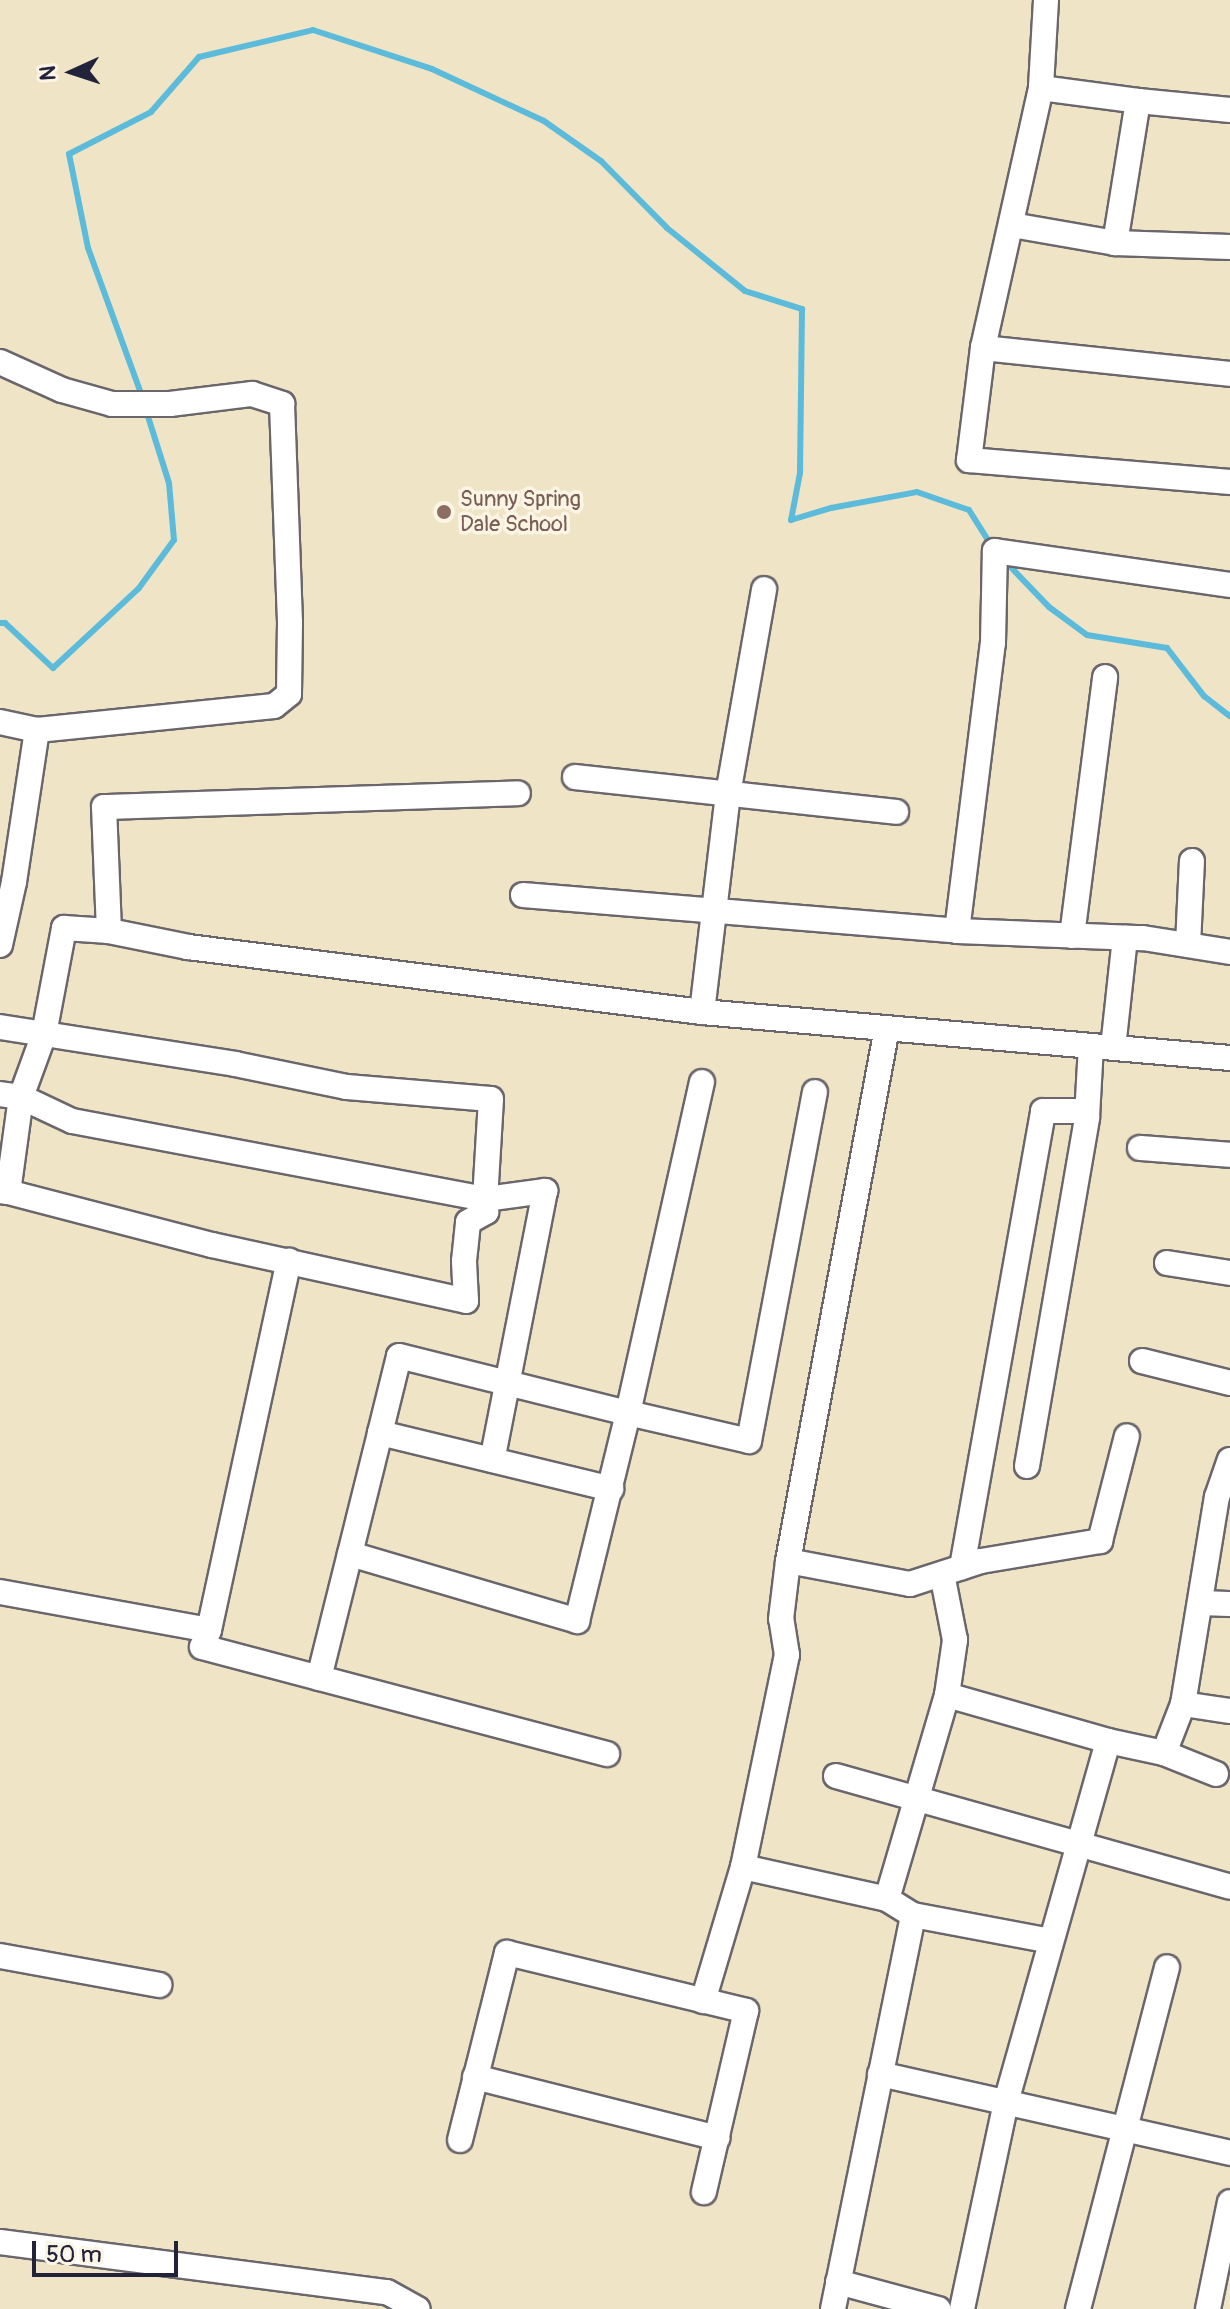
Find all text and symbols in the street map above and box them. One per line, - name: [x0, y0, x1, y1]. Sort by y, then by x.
- north arrow: [32, 32, 112, 112]
- text: N: [34, 65, 62, 81]
- place label: Sunny Spring Dale School: [460, 486, 581, 538]
- marker: Sunny Spring Dale School: [435, 503, 453, 521]
- scale bar: [36, 2225, 182, 2275]
- text: 50 m: [46, 2240, 102, 2269]

